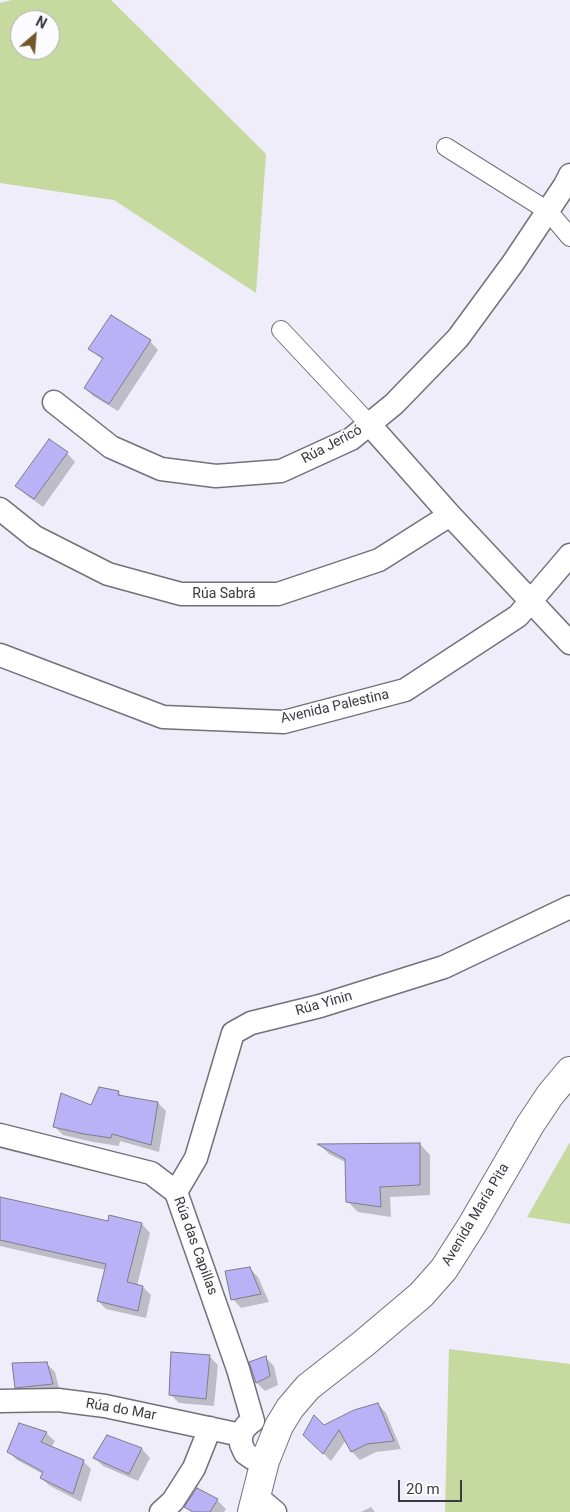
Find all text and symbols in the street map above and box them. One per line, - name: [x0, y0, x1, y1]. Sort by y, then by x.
- north arrow: [10, 10, 60, 60]
- text: N: [33, 13, 49, 32]
- street label: Rúa Jericó: [299, 422, 365, 468]
- street label: Rúa Sabrá: [192, 586, 256, 602]
- street label: Avenida Palestina: [279, 686, 391, 728]
- street label: Rúa Yinin: [294, 988, 354, 1020]
- street label: Avenida María Pita: [439, 1161, 513, 1269]
- street label: Rúa das Capillas: [169, 1195, 221, 1297]
- street label: Rúa do Mar: [84, 1396, 158, 1424]
- scale bar: [400, 1470, 464, 1502]
- text: 20 m: [406, 1480, 440, 1498]

